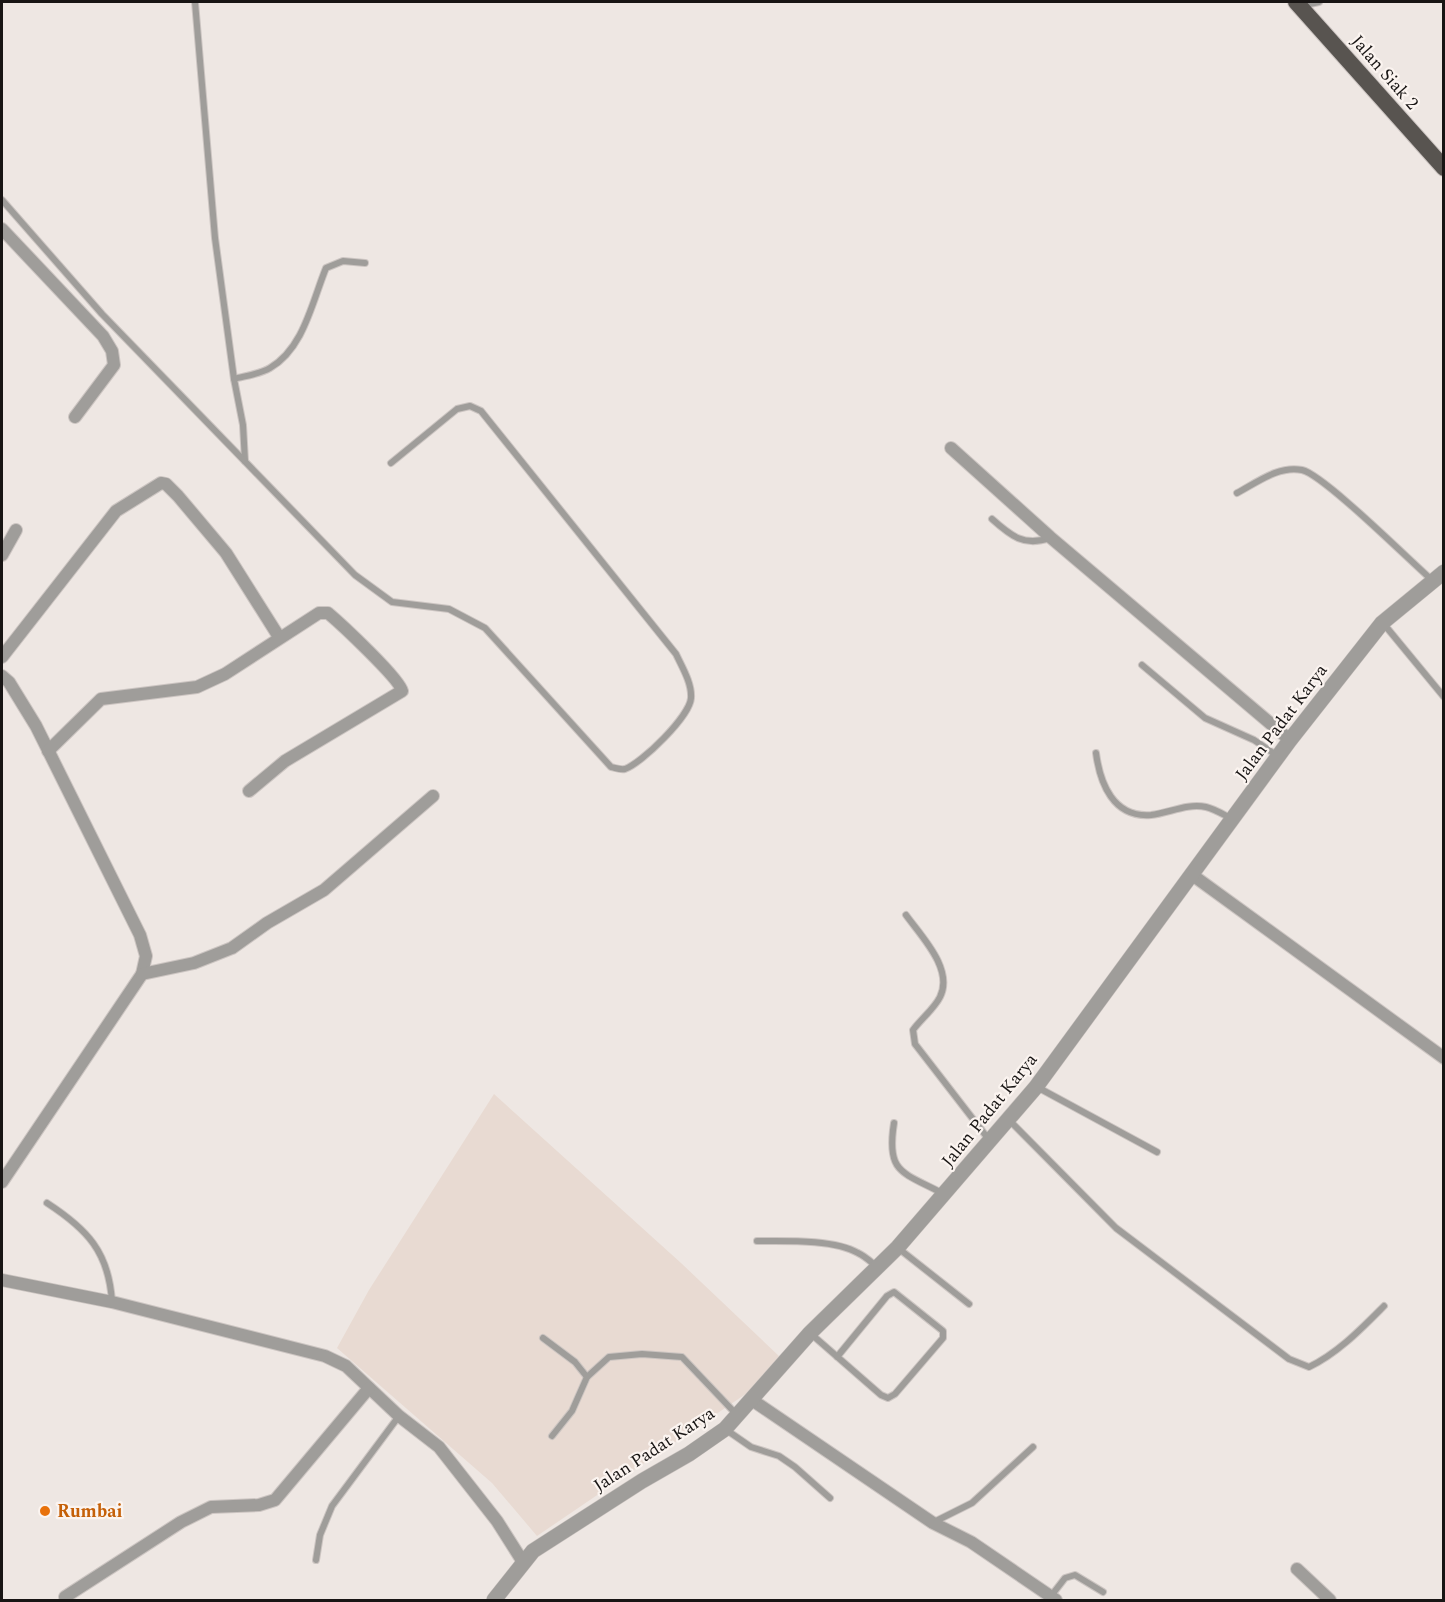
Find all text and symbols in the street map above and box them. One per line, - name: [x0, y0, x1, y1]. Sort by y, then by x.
- street label: Jalan Siak 2: [1344, 29, 1425, 116]
- street label: Jalan Padat Karya: [1229, 658, 1334, 786]
- street label: Jalan Padat Karya: [935, 1047, 1044, 1173]
- street label: Jalan Padat Karya: [588, 1400, 720, 1499]
- place label: Rumbai: [57, 1498, 122, 1525]
- marker: Rumbai: [38, 1504, 52, 1518]

